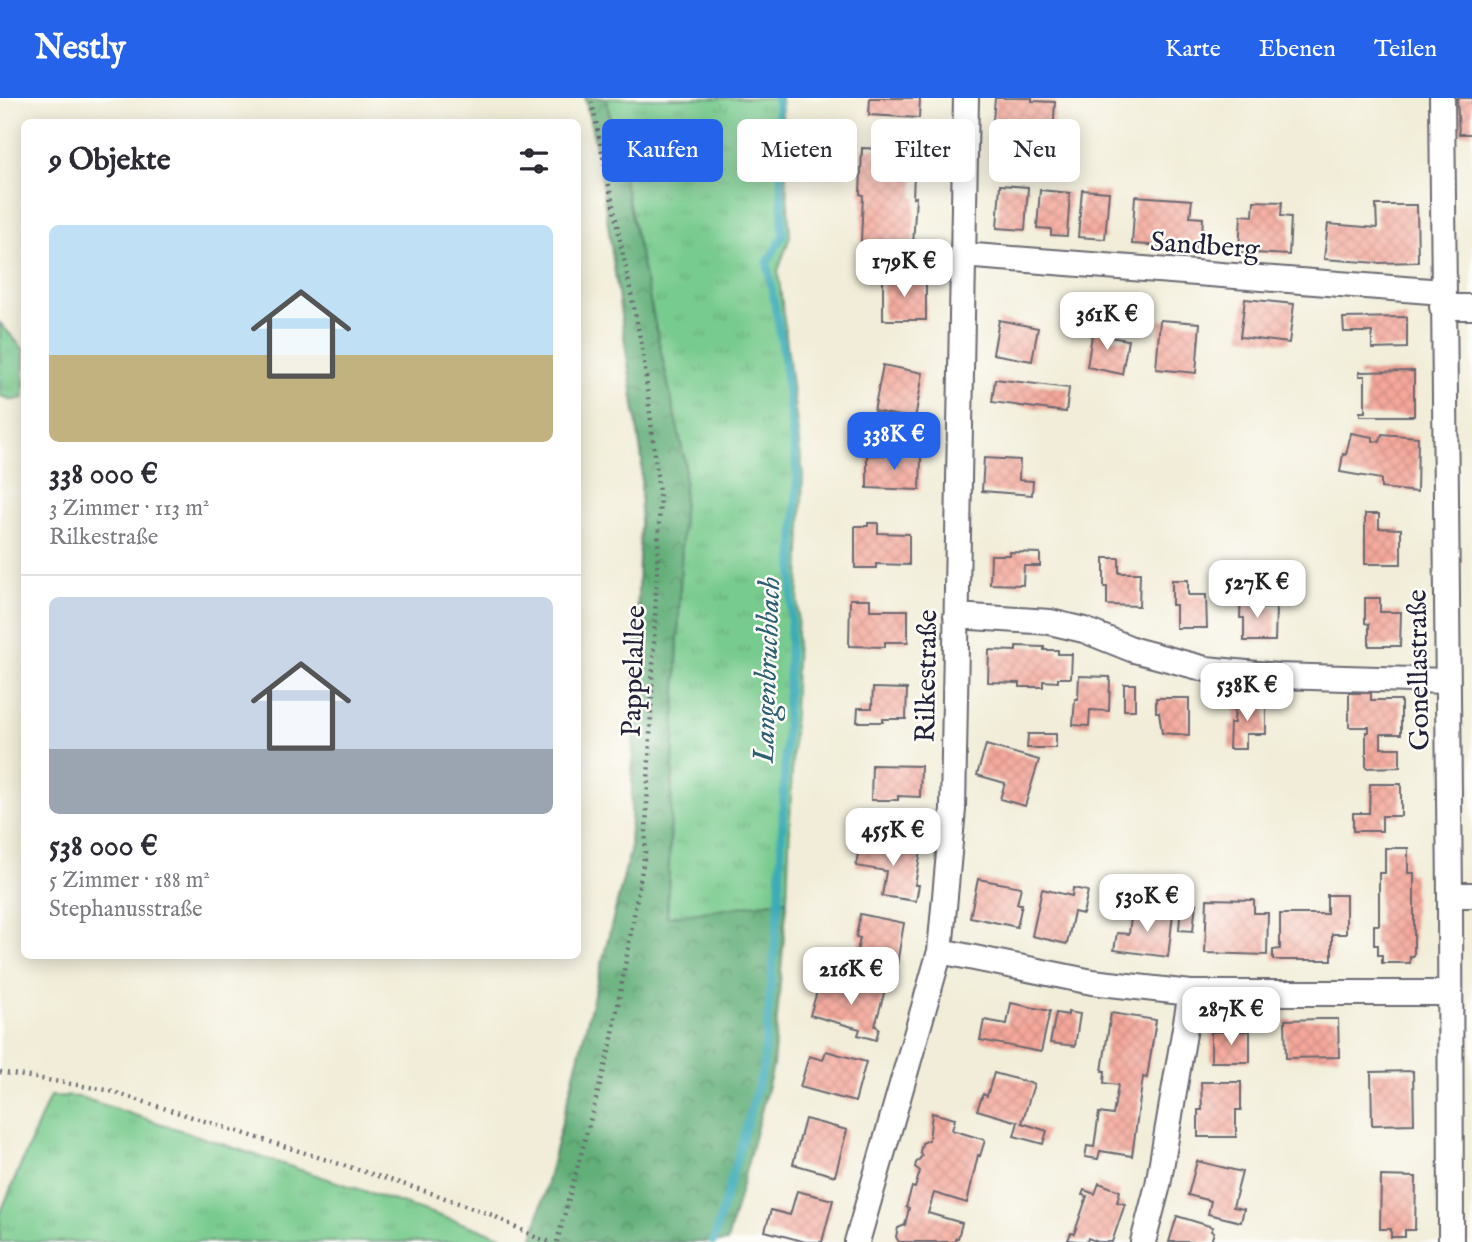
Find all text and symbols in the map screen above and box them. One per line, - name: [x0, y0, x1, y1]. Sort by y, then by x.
- text: Nestly: [35, 28, 126, 70]
- text: Karte: [1165, 34, 1221, 65]
- text: Ebenen: [1259, 34, 1336, 65]
- text: Teilen: [1374, 34, 1437, 65]
- chip: Kaufen: [602, 119, 723, 182]
- chip: Mieten: [737, 119, 857, 182]
- chip: Filter: [871, 119, 975, 182]
- chip: Neu: [989, 119, 1080, 182]
- text: 9 Objekte: [49, 142, 170, 180]
- icon: filters: [515, 142, 553, 180]
- street label: Sandberg: [1149, 225, 1262, 268]
- pin: 179K €: [847, 240, 961, 299]
- text: 179K €: [872, 247, 936, 276]
- icon: home: [238, 271, 364, 397]
- pin: 361K €: [1050, 292, 1164, 352]
- text: 361K €: [1076, 300, 1138, 329]
- pin: 338K €: [837, 412, 951, 472]
- text: 338K €: [863, 420, 925, 449]
- text: 338 000 €: [49, 456, 158, 494]
- text: 3 Zimmer · 113 m²: [49, 494, 209, 523]
- text: Rilkestraße: [49, 523, 158, 552]
- pin: 527K €: [1200, 560, 1314, 620]
- text: 527K €: [1225, 568, 1289, 597]
- water label: Langenbruchbach: [746, 576, 790, 765]
- street label: Gonellastraße: [1401, 589, 1438, 751]
- street label: Pappelallee: [615, 604, 654, 738]
- street label: Rilkestraße: [909, 609, 946, 743]
- icon: home: [238, 643, 364, 769]
- pin: 538K €: [1190, 664, 1304, 723]
- text: 538K €: [1216, 671, 1278, 700]
- pin: 455K €: [836, 808, 950, 868]
- text: 455K €: [862, 816, 924, 845]
- text: 538 000 €: [49, 828, 158, 866]
- text: 5 Zimmer · 188 m²: [49, 866, 210, 895]
- pin: 530K €: [1090, 874, 1204, 934]
- text: 530K €: [1115, 882, 1179, 911]
- text: Stephanusstraße: [49, 895, 203, 924]
- pin: 216K €: [794, 948, 908, 1007]
- text: 216K €: [819, 955, 883, 984]
- pin: 287K €: [1174, 988, 1288, 1047]
- text: 287K €: [1198, 995, 1264, 1024]

